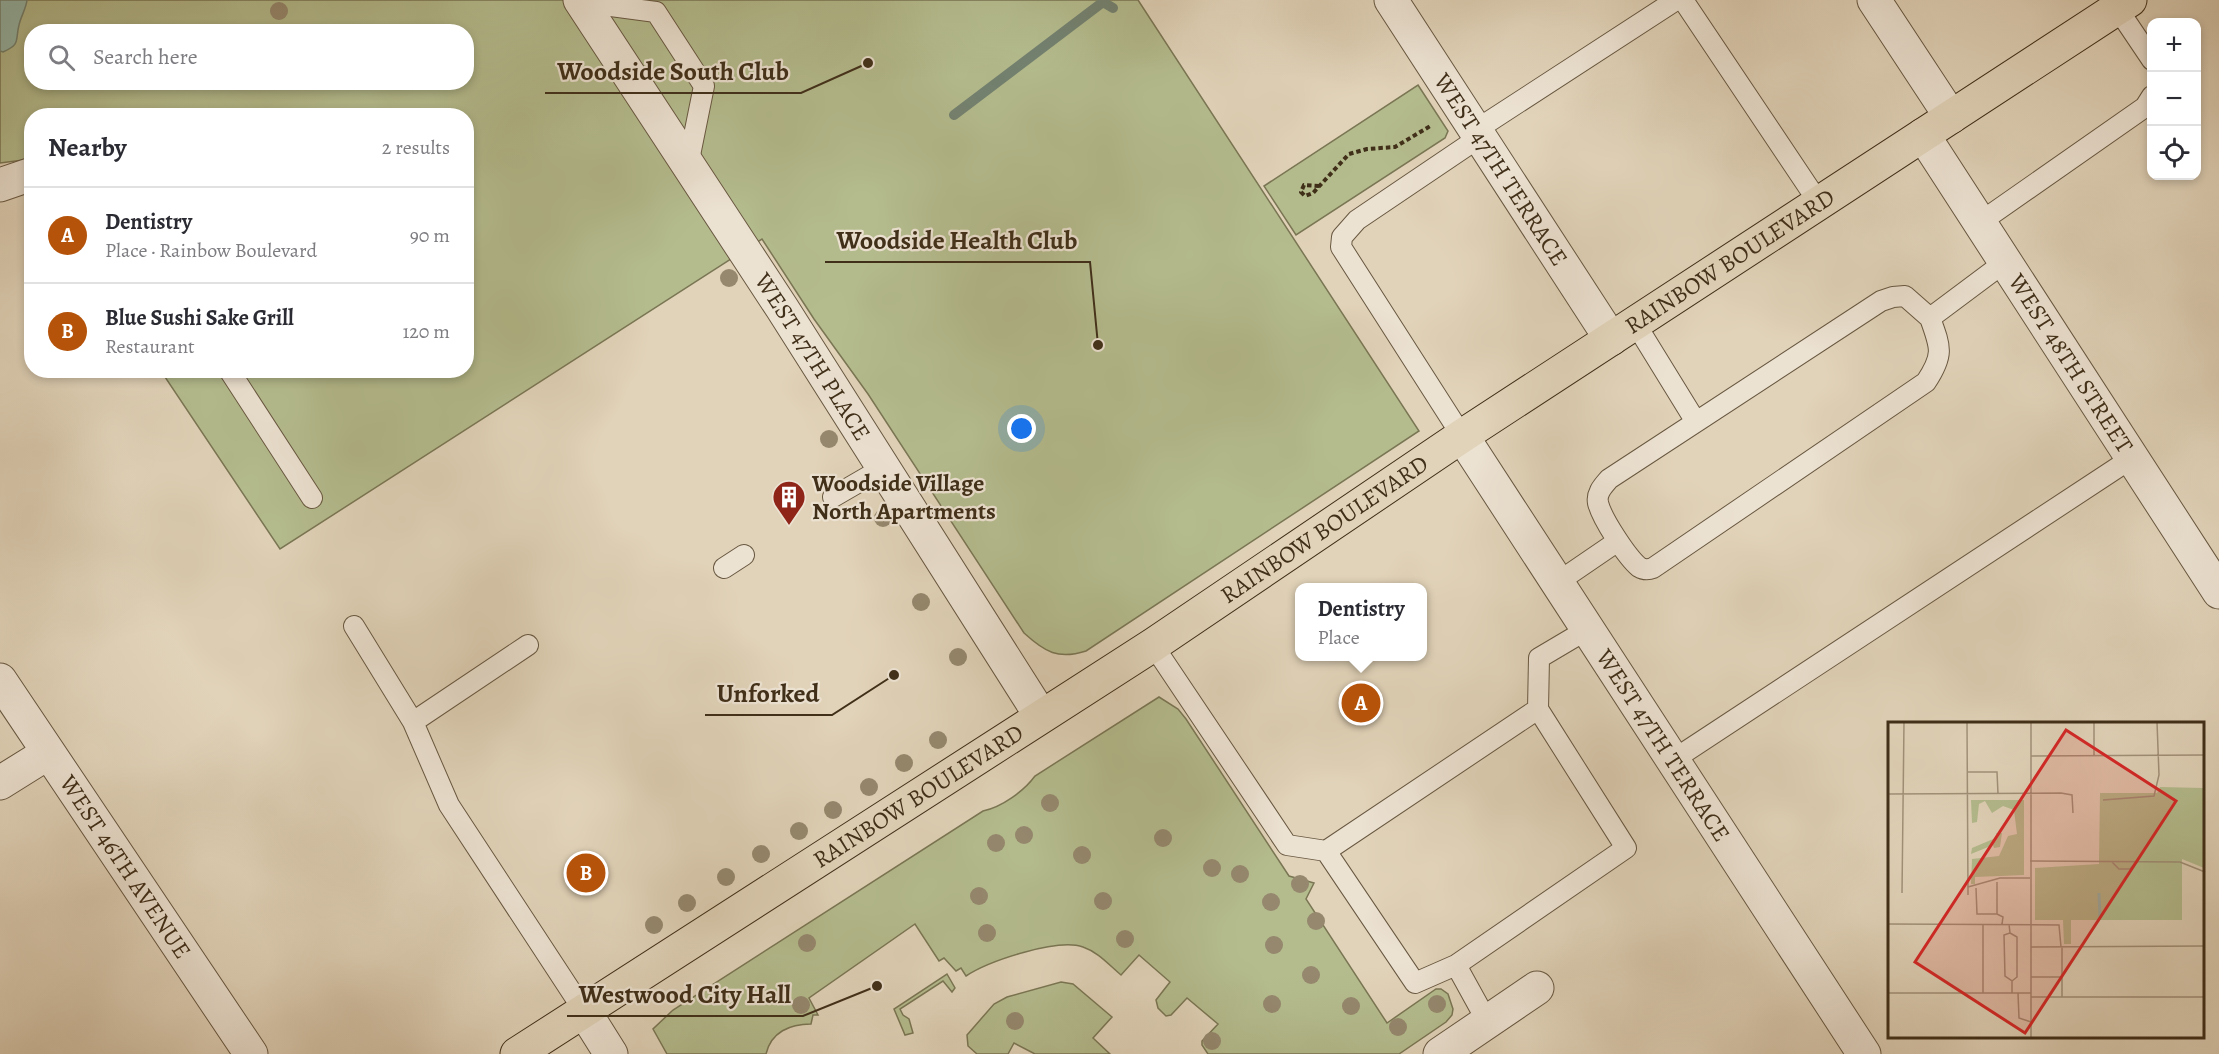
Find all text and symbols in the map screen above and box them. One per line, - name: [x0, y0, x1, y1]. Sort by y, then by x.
- map controls: [2147, 18, 2201, 180]
- button: +: [2147, 18, 2201, 72]
- search box: [24, 24, 474, 90]
- icon: search: [45, 41, 78, 74]
- text: Search here: [93, 42, 198, 72]
- callout: Woodside South Club: [545, 49, 801, 93]
- text: Woodside South Club: [556, 54, 789, 89]
- street label: WEST 47TH TERRACE: [1426, 66, 1575, 272]
- button: −: [2147, 72, 2201, 126]
- button: locate: [2147, 126, 2201, 180]
- text: Nearby: [48, 130, 127, 165]
- text: 2 results: [382, 134, 450, 161]
- street label: RAINBOW BOULEVARD: [1619, 181, 1841, 341]
- text: Dentistry: [105, 207, 192, 237]
- callout: Woodside Health Club: [825, 218, 1090, 262]
- text: A: [61, 222, 74, 249]
- text: 90 m: [410, 222, 450, 249]
- text: Woodside Health Club: [836, 223, 1077, 258]
- text: Place · Rainbow Boulevard: [105, 237, 317, 264]
- street label: WEST 47TH PLACE: [747, 266, 878, 447]
- street label: WEST 48TH STREET: [2000, 267, 2141, 459]
- text: Blue Sushi Sake Grill: [105, 303, 294, 333]
- text: B: [61, 318, 74, 345]
- text: 120 m: [402, 318, 450, 345]
- text: Restaurant: [105, 333, 195, 360]
- your location: [1007, 414, 1036, 443]
- street label: RAINBOW BOULEVARD: [1214, 447, 1435, 611]
- place label: Woodside Village North Apartments: [811, 467, 996, 527]
- building icon: Woodside Village North Apartments: [771, 479, 807, 526]
- popup: [1295, 583, 1427, 661]
- text: Dentistry: [1317, 594, 1405, 624]
- text: Place: [1317, 624, 1360, 651]
- street label: WEST 47TH TERRACE: [1588, 642, 1738, 848]
- callout: Unforked: [705, 671, 832, 715]
- text: Unforked: [717, 676, 820, 711]
- pin: A: [1342, 680, 1380, 726]
- street label: RAINBOW BOULEVARD: [807, 716, 1030, 876]
- inset map: [1888, 722, 2204, 1039]
- street label: WEST 46TH AVENUE: [52, 768, 199, 965]
- pin: B: [566, 850, 606, 896]
- callout: Westwood City Hall: [567, 972, 803, 1016]
- text: Westwood City Hall: [578, 977, 791, 1012]

